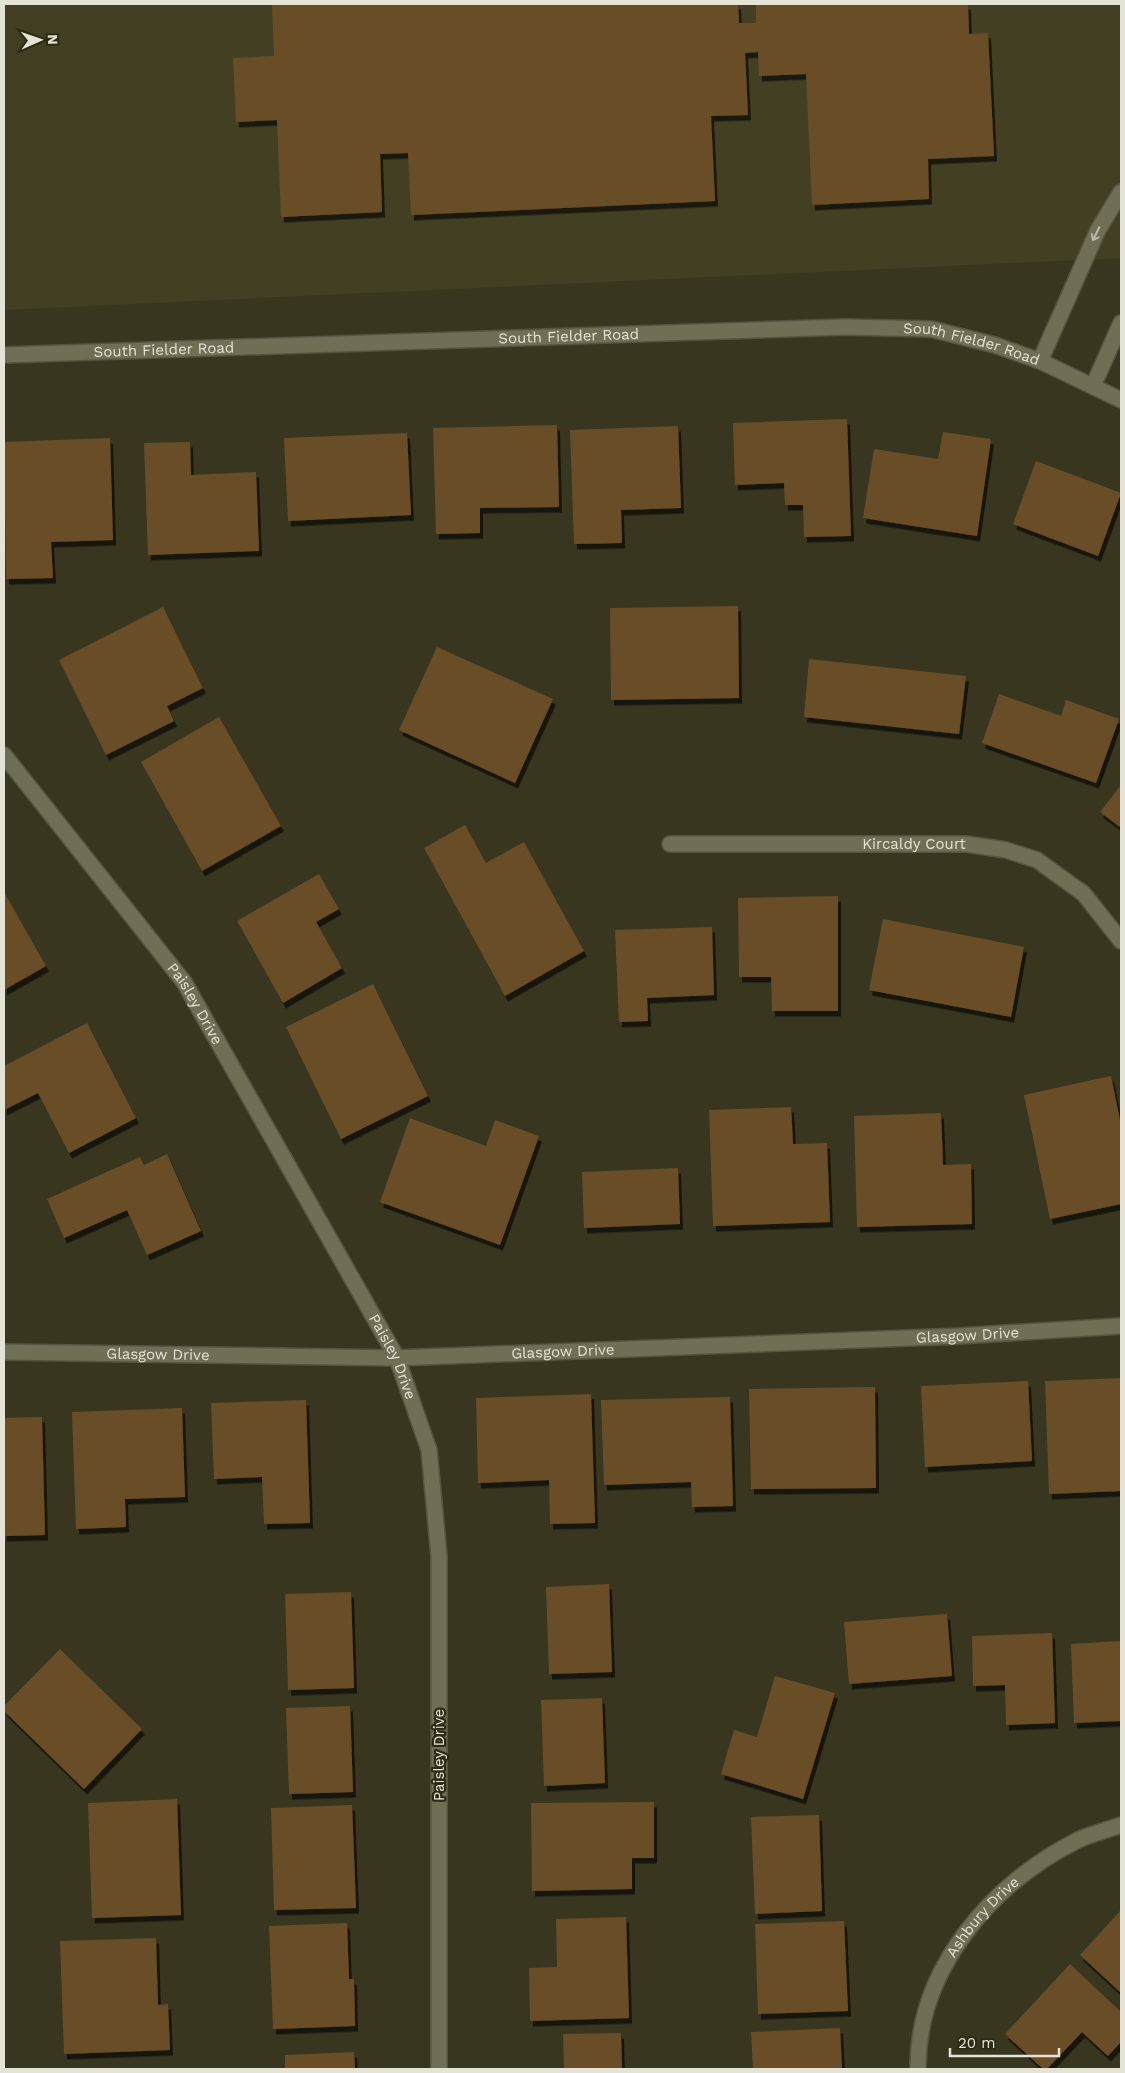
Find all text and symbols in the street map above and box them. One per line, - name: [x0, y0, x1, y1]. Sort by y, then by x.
- north arrow: [15, 15, 65, 65]
- text: N: [45, 34, 61, 45]
- one-way arrow: [1091, 226, 1100, 241]
- street label: South Fielder Road: [903, 319, 1042, 369]
- street label: South Fielder Road: [498, 325, 639, 348]
- street label: South Fielder Road: [93, 338, 235, 361]
- street label: Kircaldy Court: [862, 835, 967, 853]
- street label: Paisley Drive: [163, 959, 227, 1048]
- street label: Paisley Drive: [365, 1311, 420, 1402]
- street label: Glasgow Drive: [916, 1323, 1020, 1347]
- street label: Glasgow Drive: [511, 1340, 615, 1363]
- street label: Glasgow Drive: [106, 1345, 210, 1364]
- street label: Paisley Drive: [430, 1709, 448, 1801]
- street label: Ashbury Drive: [942, 1873, 1023, 1961]
- scale bar: [950, 2026, 1059, 2058]
- text: 20 m: [958, 2034, 996, 2052]

